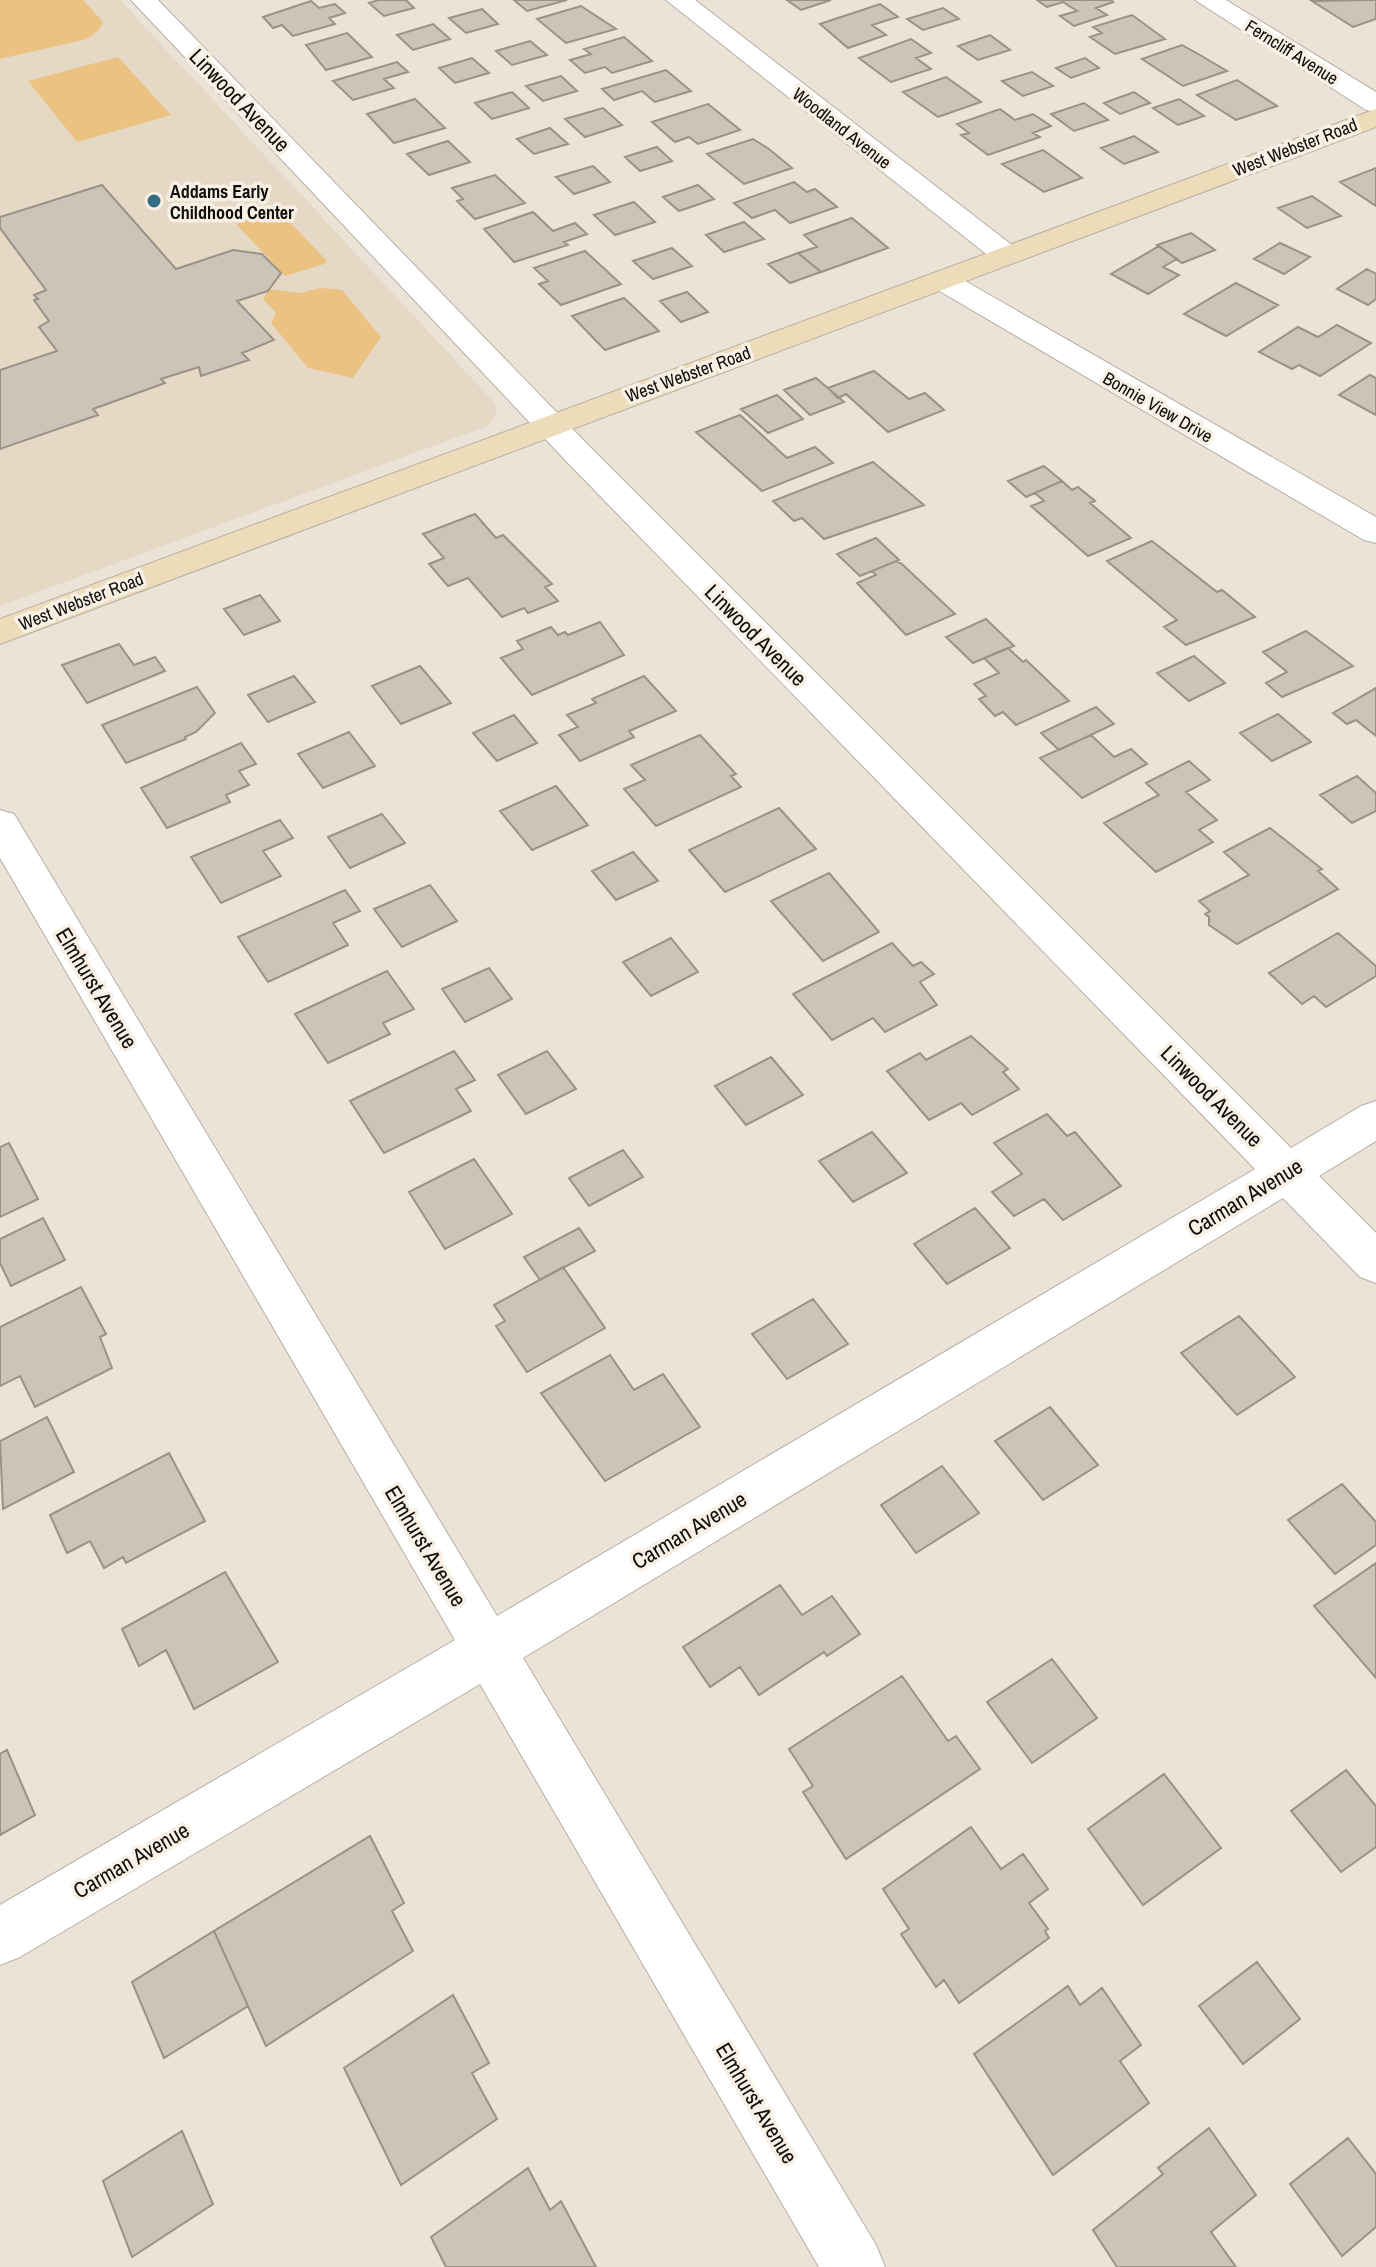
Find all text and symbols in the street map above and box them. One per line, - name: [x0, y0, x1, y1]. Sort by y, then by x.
- street label: Ferncliff Avenue: [1241, 13, 1343, 91]
- street label: Linwood Avenue: [183, 42, 297, 158]
- street label: Woodland Avenue: [787, 81, 897, 175]
- street label: West Webster Road: [1229, 112, 1361, 182]
- place label: Addams Early Childhood Center: [170, 179, 294, 225]
- marker: Addams Early Childhood Center: [145, 192, 163, 210]
- street label: West Webster Road: [622, 340, 754, 408]
- street label: Bonnie View Drive: [1099, 365, 1217, 449]
- street label: West Webster Road: [15, 566, 147, 636]
- street label: Linwood Avenue: [698, 577, 814, 693]
- street label: Elmhurst Avenue: [49, 922, 145, 1054]
- street label: Linwood Avenue: [1154, 1038, 1270, 1154]
- street label: Carman Avenue: [1182, 1151, 1308, 1243]
- street label: Elmhurst Avenue: [378, 1480, 474, 1612]
- street label: Carman Avenue: [626, 1484, 752, 1576]
- street label: Carman Avenue: [68, 1815, 194, 1905]
- street label: Elmhurst Avenue: [709, 2037, 805, 2169]

